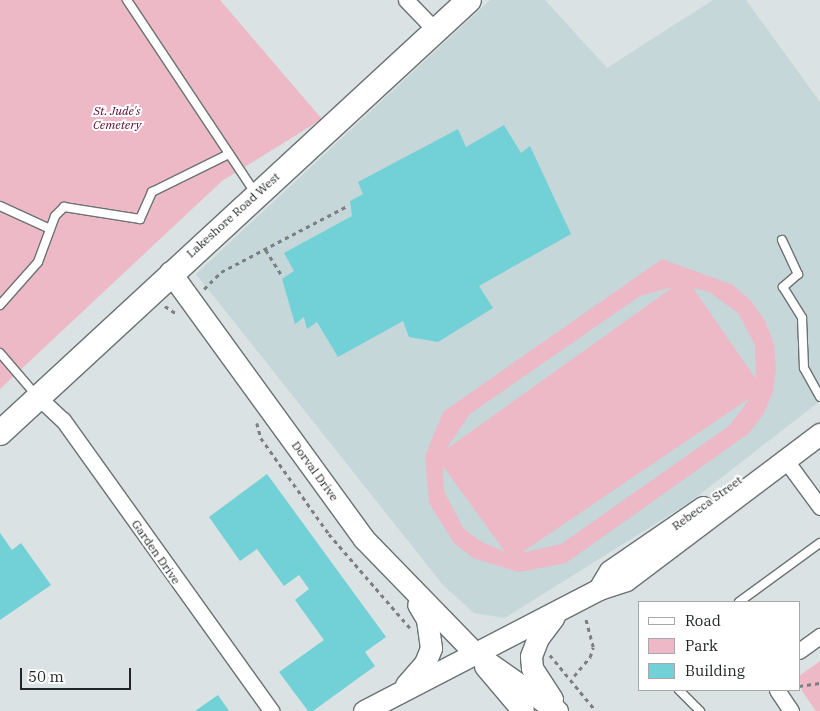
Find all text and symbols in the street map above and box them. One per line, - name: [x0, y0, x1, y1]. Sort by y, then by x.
- park label: St. Jude's Cemetery: [93, 104, 141, 132]
- street label: Lakeshore Road West: [183, 169, 283, 261]
- street label: Dorval Drive: [288, 438, 342, 504]
- street label: Rebecca Street: [669, 473, 745, 533]
- street label: Garden Drive: [129, 517, 183, 587]
- legend: [638, 601, 800, 691]
- text: Road: [685, 611, 721, 630]
- text: Park: [685, 636, 718, 655]
- scale bar: [22, 658, 134, 690]
- text: Building: [685, 661, 745, 680]
- text: 50 m: [28, 667, 64, 686]

